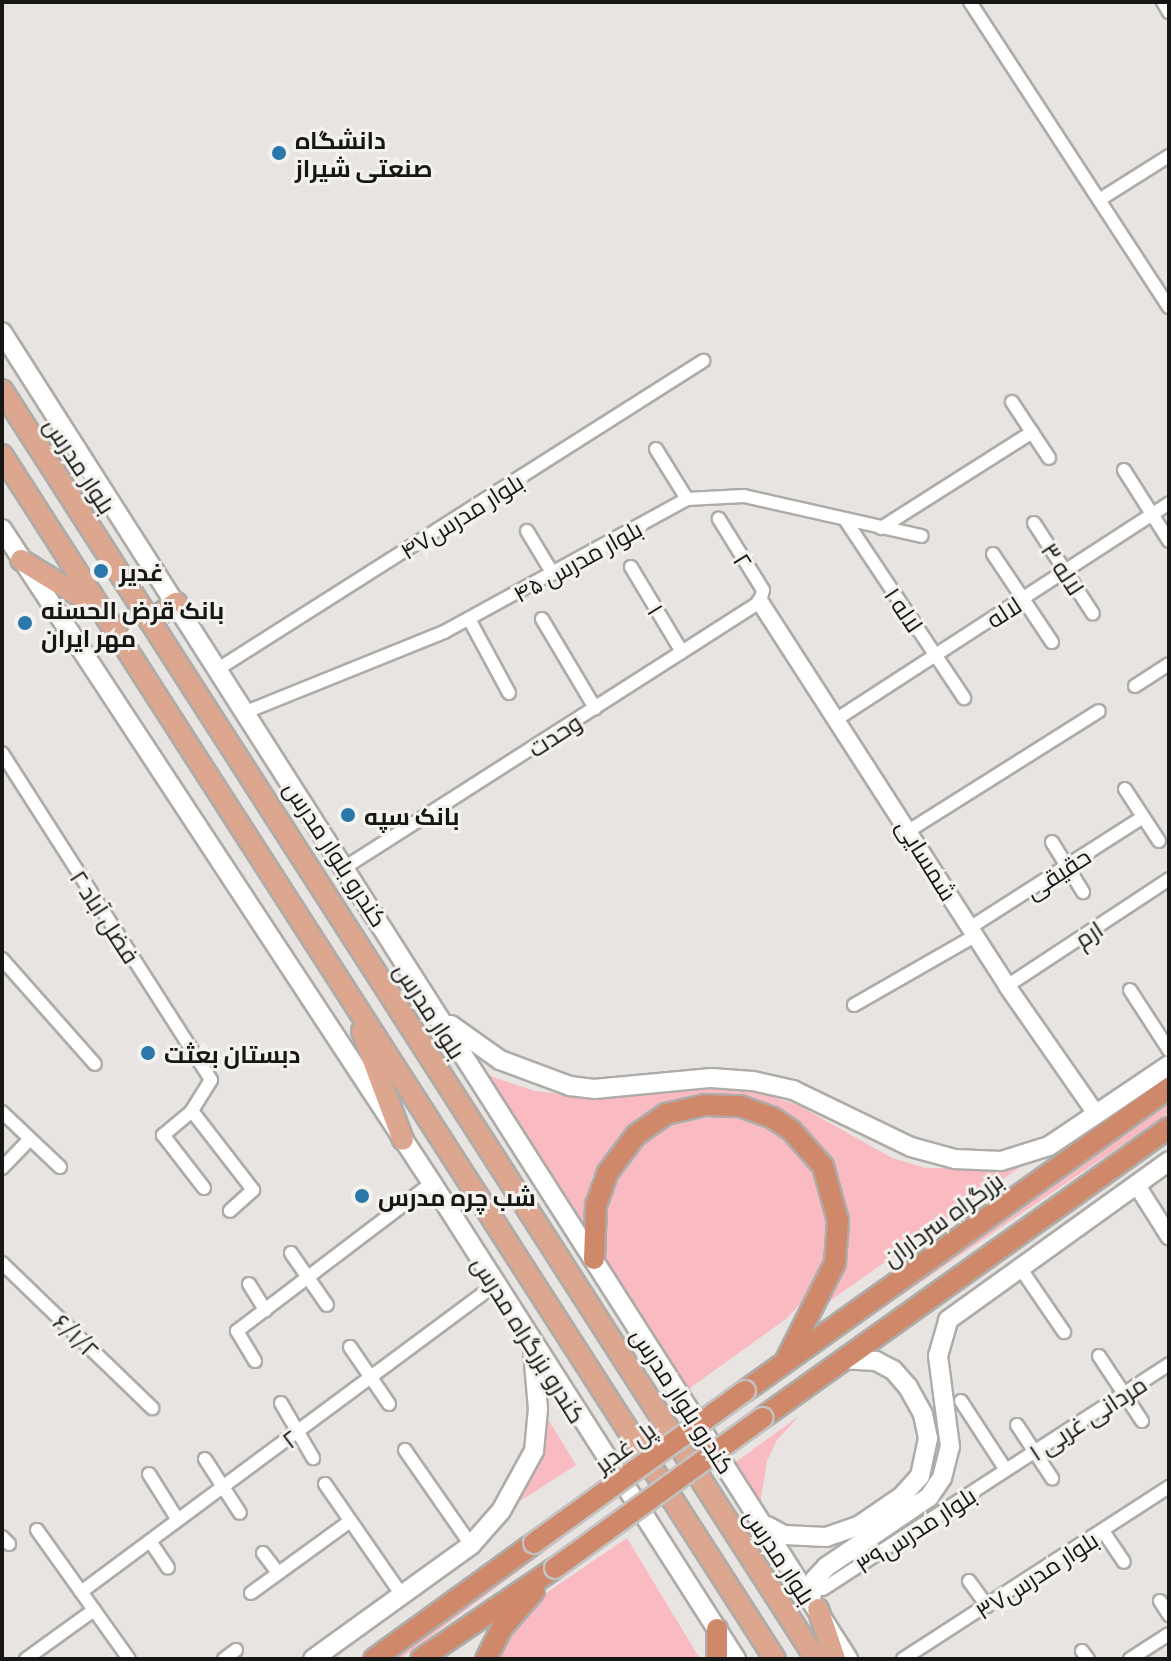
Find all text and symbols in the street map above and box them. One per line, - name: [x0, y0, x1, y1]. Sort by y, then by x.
- place label: دانشگاه صنعتی شیراز: [295, 125, 433, 181]
- marker: دانشگاه صنعتی شیراز: [270, 144, 288, 162]
- street label: بلوار مدرس: [39, 412, 123, 518]
- street label: بلوار مدرس۴۷: [394, 466, 528, 564]
- street label: ۴۵ بلوار مدرس: [508, 513, 646, 607]
- street label: لاله ۳: [1036, 536, 1092, 600]
- street label: ۲: [728, 547, 760, 573]
- place label: غدیر: [119, 557, 164, 585]
- marker: غدیر: [90, 560, 112, 582]
- street label: لاله ۱: [880, 581, 930, 637]
- street label: لاله: [980, 589, 1026, 633]
- place label: بانک قرض الحسنه مهر ایران: [41, 595, 224, 651]
- street label: ۱: [643, 598, 671, 620]
- marker: بانک قرض الحسنه مهر ایران: [16, 614, 34, 632]
- street label: وحدت: [522, 706, 586, 762]
- street label: کندرو بلوار مدرس: [279, 775, 395, 931]
- place label: بانک سپه: [364, 801, 459, 829]
- marker: بانک سپه: [339, 806, 357, 824]
- street label: شمسایی: [892, 813, 964, 905]
- street label: حقیقی: [1019, 840, 1095, 904]
- street label: فضل آباد ۲: [65, 864, 147, 968]
- street label: ارم: [1069, 913, 1107, 953]
- street label: بلوار مدرس: [389, 957, 473, 1063]
- place label: دبستان بعثت: [164, 1039, 300, 1067]
- marker: دبستان بعثت: [139, 1044, 157, 1062]
- street label: بزرگراه سرداران: [876, 1165, 1008, 1271]
- place label: شب چره مدرس: [378, 1182, 536, 1210]
- marker: شب چره مدرس: [353, 1187, 371, 1205]
- street label: کندرو بزرگراه مدرس: [467, 1250, 593, 1428]
- street label: ۶/۱/۲: [48, 1307, 106, 1363]
- street label: کندرو بلوار مدرس: [626, 1322, 742, 1478]
- street label: مردانی غربی ۱: [1023, 1368, 1151, 1466]
- street label: پل غدیر: [588, 1414, 660, 1478]
- street label: ۲: [275, 1423, 303, 1453]
- street label: بلوار مدرس۳۹: [849, 1479, 981, 1579]
- street label: بلوار مدرس: [739, 1503, 823, 1609]
- street label: بلوار مدرس۳۷: [969, 1524, 1103, 1624]

